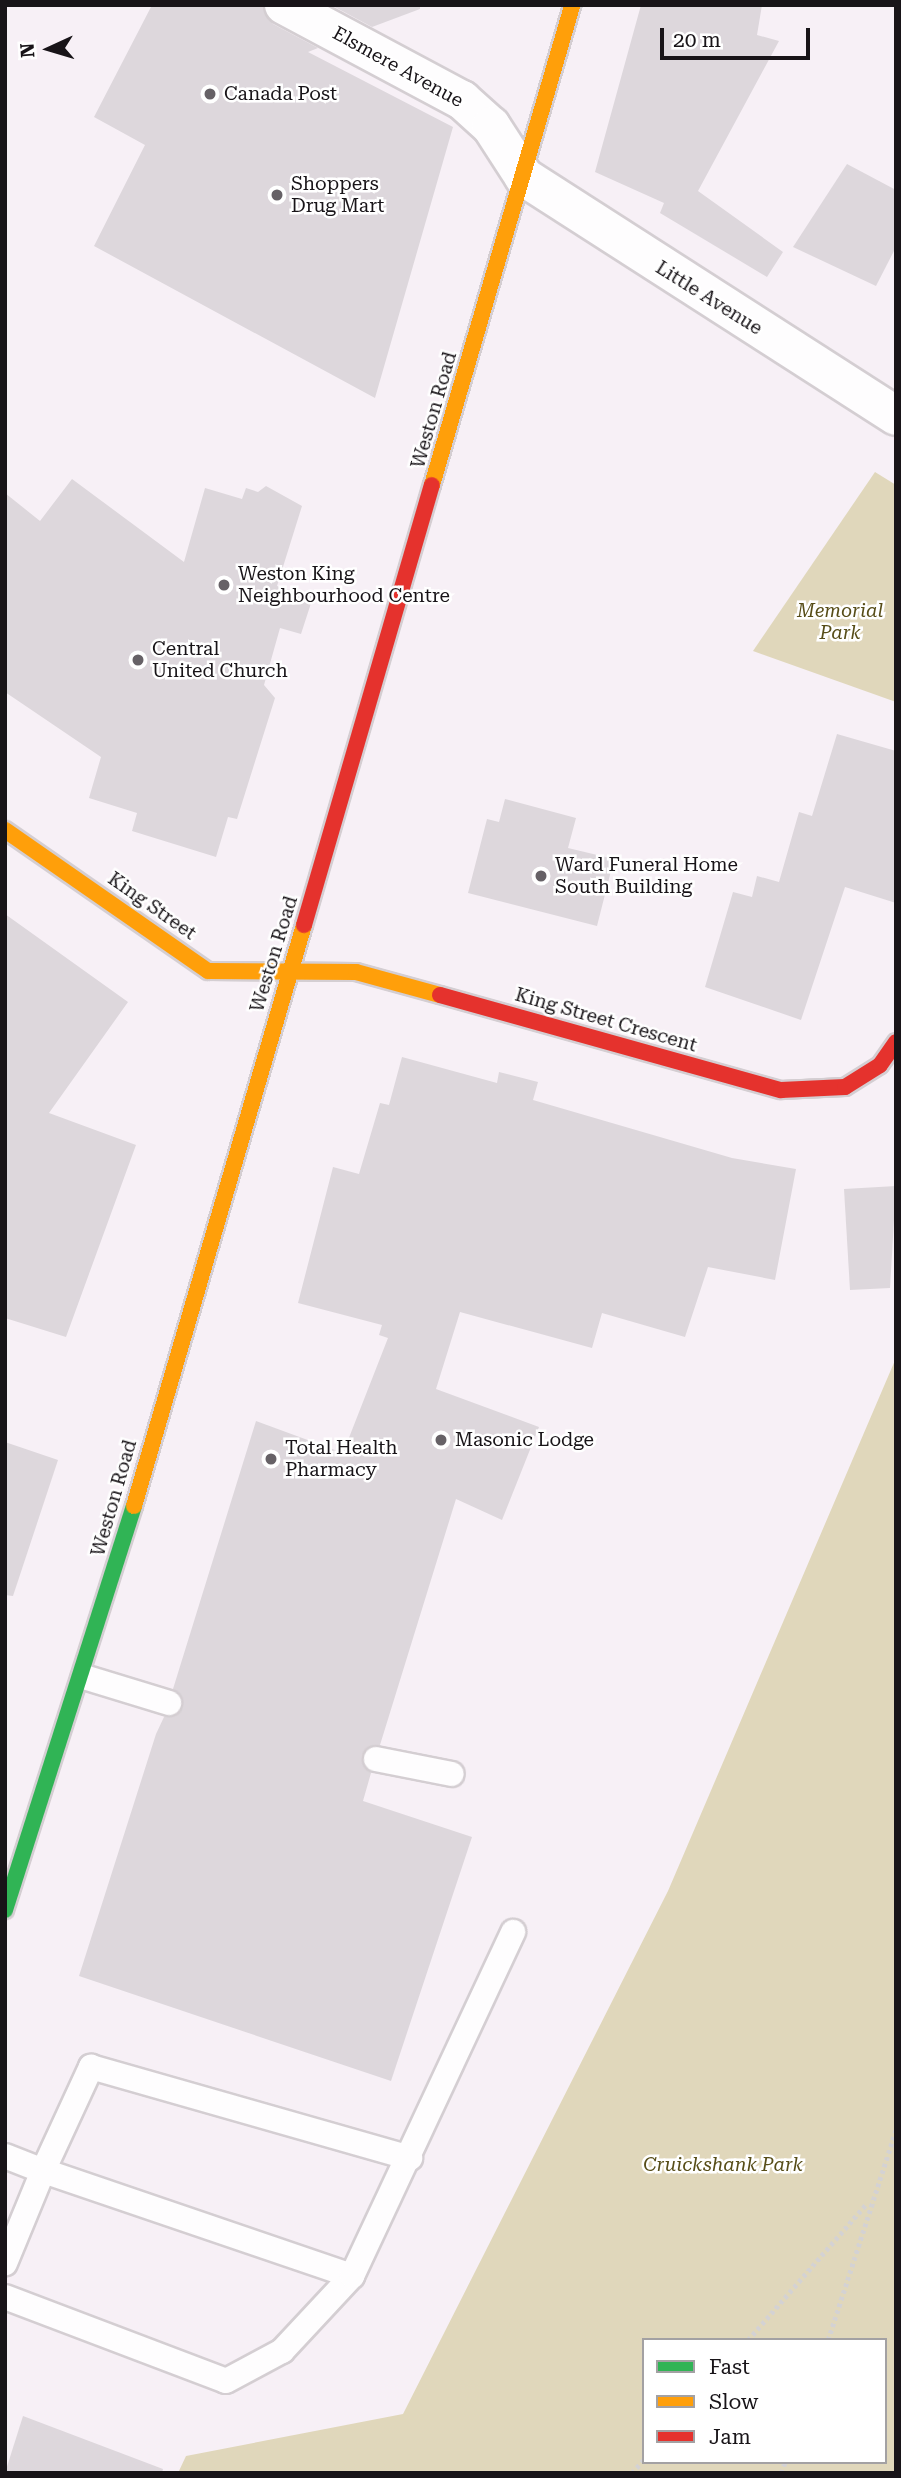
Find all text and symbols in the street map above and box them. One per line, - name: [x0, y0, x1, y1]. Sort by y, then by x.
- north arrow: [14, 14, 84, 84]
- scale bar: [663, 14, 814, 58]
- street label: Elsmere Avenue: [329, 22, 467, 112]
- text: 20 m: [673, 28, 721, 52]
- text: N: [16, 42, 40, 59]
- place label: Canada Post: [224, 83, 337, 105]
- marker: Canada Post: [202, 86, 218, 102]
- place label: Shoppers Drug Mart: [291, 173, 384, 217]
- marker: Shoppers Drug Mart: [269, 187, 285, 203]
- street label: Little Avenue: [651, 256, 767, 340]
- street label: Weston Road: [406, 349, 462, 471]
- place label: Weston King Neighbourhood Centre: [238, 563, 450, 607]
- marker: Weston King Neighbourhood Centre: [216, 577, 232, 593]
- park label: Memorial Park: [797, 600, 883, 644]
- place label: Central United Church: [152, 638, 288, 682]
- marker: Central United Church: [130, 652, 146, 668]
- place label: Ward Funeral Home South Building: [555, 854, 738, 898]
- street label: King Street: [104, 867, 200, 945]
- marker: Ward Funeral Home South Building: [533, 868, 549, 884]
- street label: Weston Road: [246, 893, 302, 1015]
- street label: King Street Crescent: [512, 983, 700, 1057]
- place label: Masonic Lodge: [455, 1429, 594, 1451]
- marker: Masonic Lodge: [433, 1432, 449, 1448]
- street label: Weston Road: [86, 1437, 142, 1559]
- place label: Total Health Pharmacy: [285, 1437, 398, 1481]
- marker: Total Health Pharmacy: [263, 1451, 279, 1467]
- park label: Cruickshank Park: [643, 2154, 803, 2176]
- legend: [642, 2338, 887, 2464]
- text: Fast: [709, 2355, 750, 2379]
- text: Slow: [709, 2390, 758, 2414]
- text: Jam: [709, 2425, 751, 2449]

